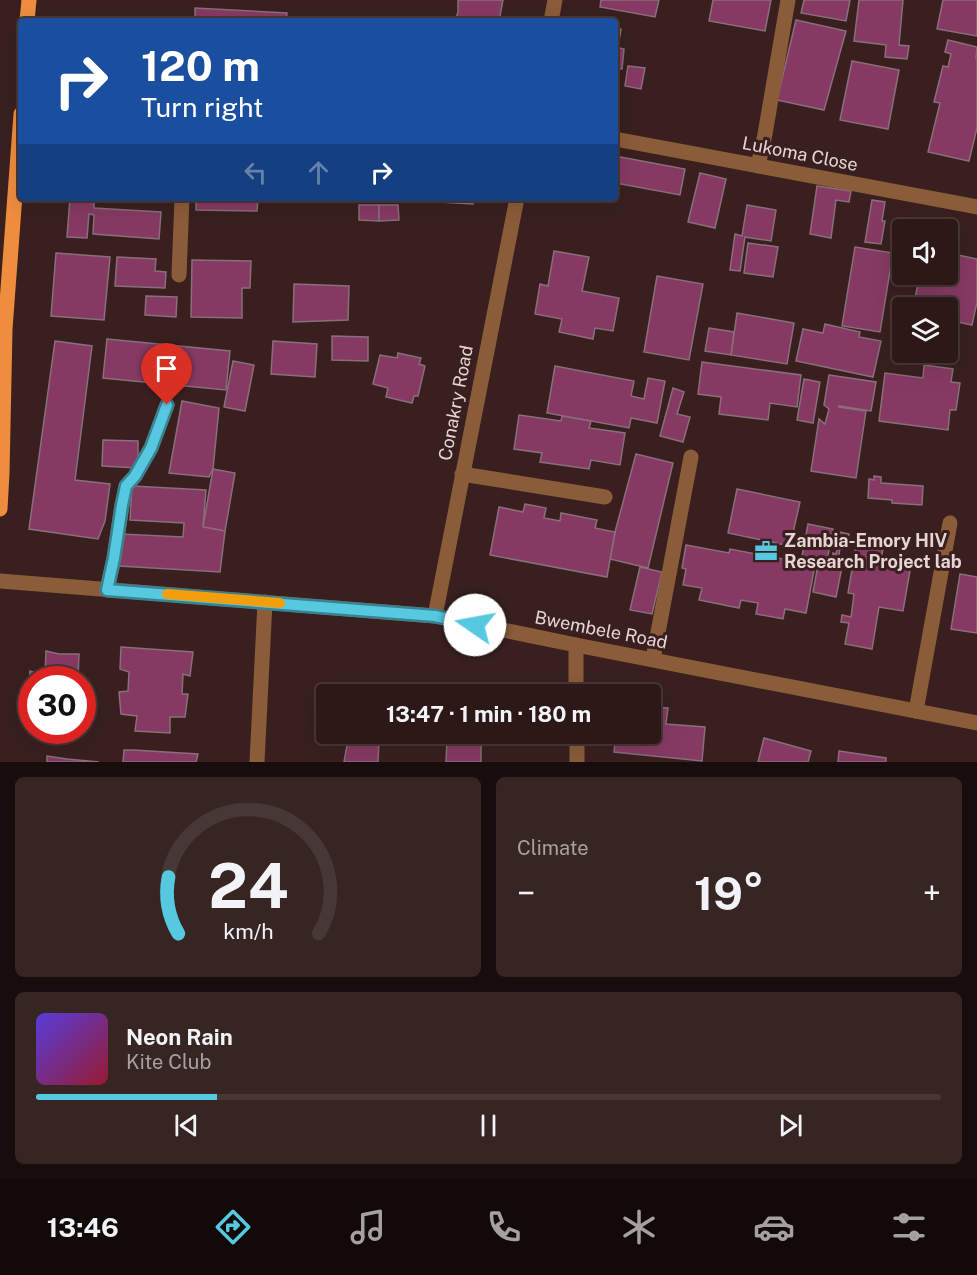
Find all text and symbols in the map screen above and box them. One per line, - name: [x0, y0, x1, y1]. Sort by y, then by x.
- text: 120 m: [141, 41, 260, 90]
- icon: right: [42, 42, 120, 120]
- text: Turn right: [141, 91, 264, 123]
- street label: Lukoma Close: [740, 132, 860, 175]
- icon: left: [239, 156, 272, 189]
- icon: ahead: [302, 156, 335, 189]
- icon: right: [365, 156, 398, 189]
- map controls: [892, 219, 958, 363]
- button: sound: [892, 219, 958, 285]
- button: layers: [892, 297, 958, 363]
- pin: [141, 343, 192, 405]
- street label: Conakry Road: [434, 344, 477, 462]
- icon: arrive: [150, 352, 183, 385]
- place label: Zambia-Emory HIV Research Project lab: [784, 530, 962, 572]
- office icon: Zambia-Emory HIV Research Project lab: [753, 538, 779, 564]
- position arrow: [443, 593, 507, 657]
- street label: Bwembele Road: [533, 606, 669, 653]
- speed limit sign: 30: [18, 666, 96, 744]
- text: 13:47 · 1 min · 180 m: [386, 701, 591, 727]
- text: Climate: [517, 836, 589, 860]
- text: 24: [208, 849, 288, 922]
- text: 19°: [694, 867, 764, 920]
- text: −: [517, 874, 535, 912]
- text: +: [923, 874, 941, 912]
- text: km/h: [223, 919, 273, 944]
- text: Neon Rain: [126, 1024, 233, 1050]
- text: Kite Club: [126, 1050, 211, 1074]
- icon: previous: [170, 1109, 203, 1142]
- icon: pause: [472, 1109, 505, 1142]
- icon: next: [774, 1109, 807, 1142]
- icon: directions: [212, 1206, 254, 1248]
- icon: music: [347, 1206, 389, 1248]
- icon: phone: [483, 1206, 525, 1248]
- icon: climate: [618, 1206, 660, 1248]
- icon: car: [753, 1206, 795, 1248]
- icon: filters: [888, 1206, 930, 1248]
- text: 13:46: [47, 1211, 119, 1243]

